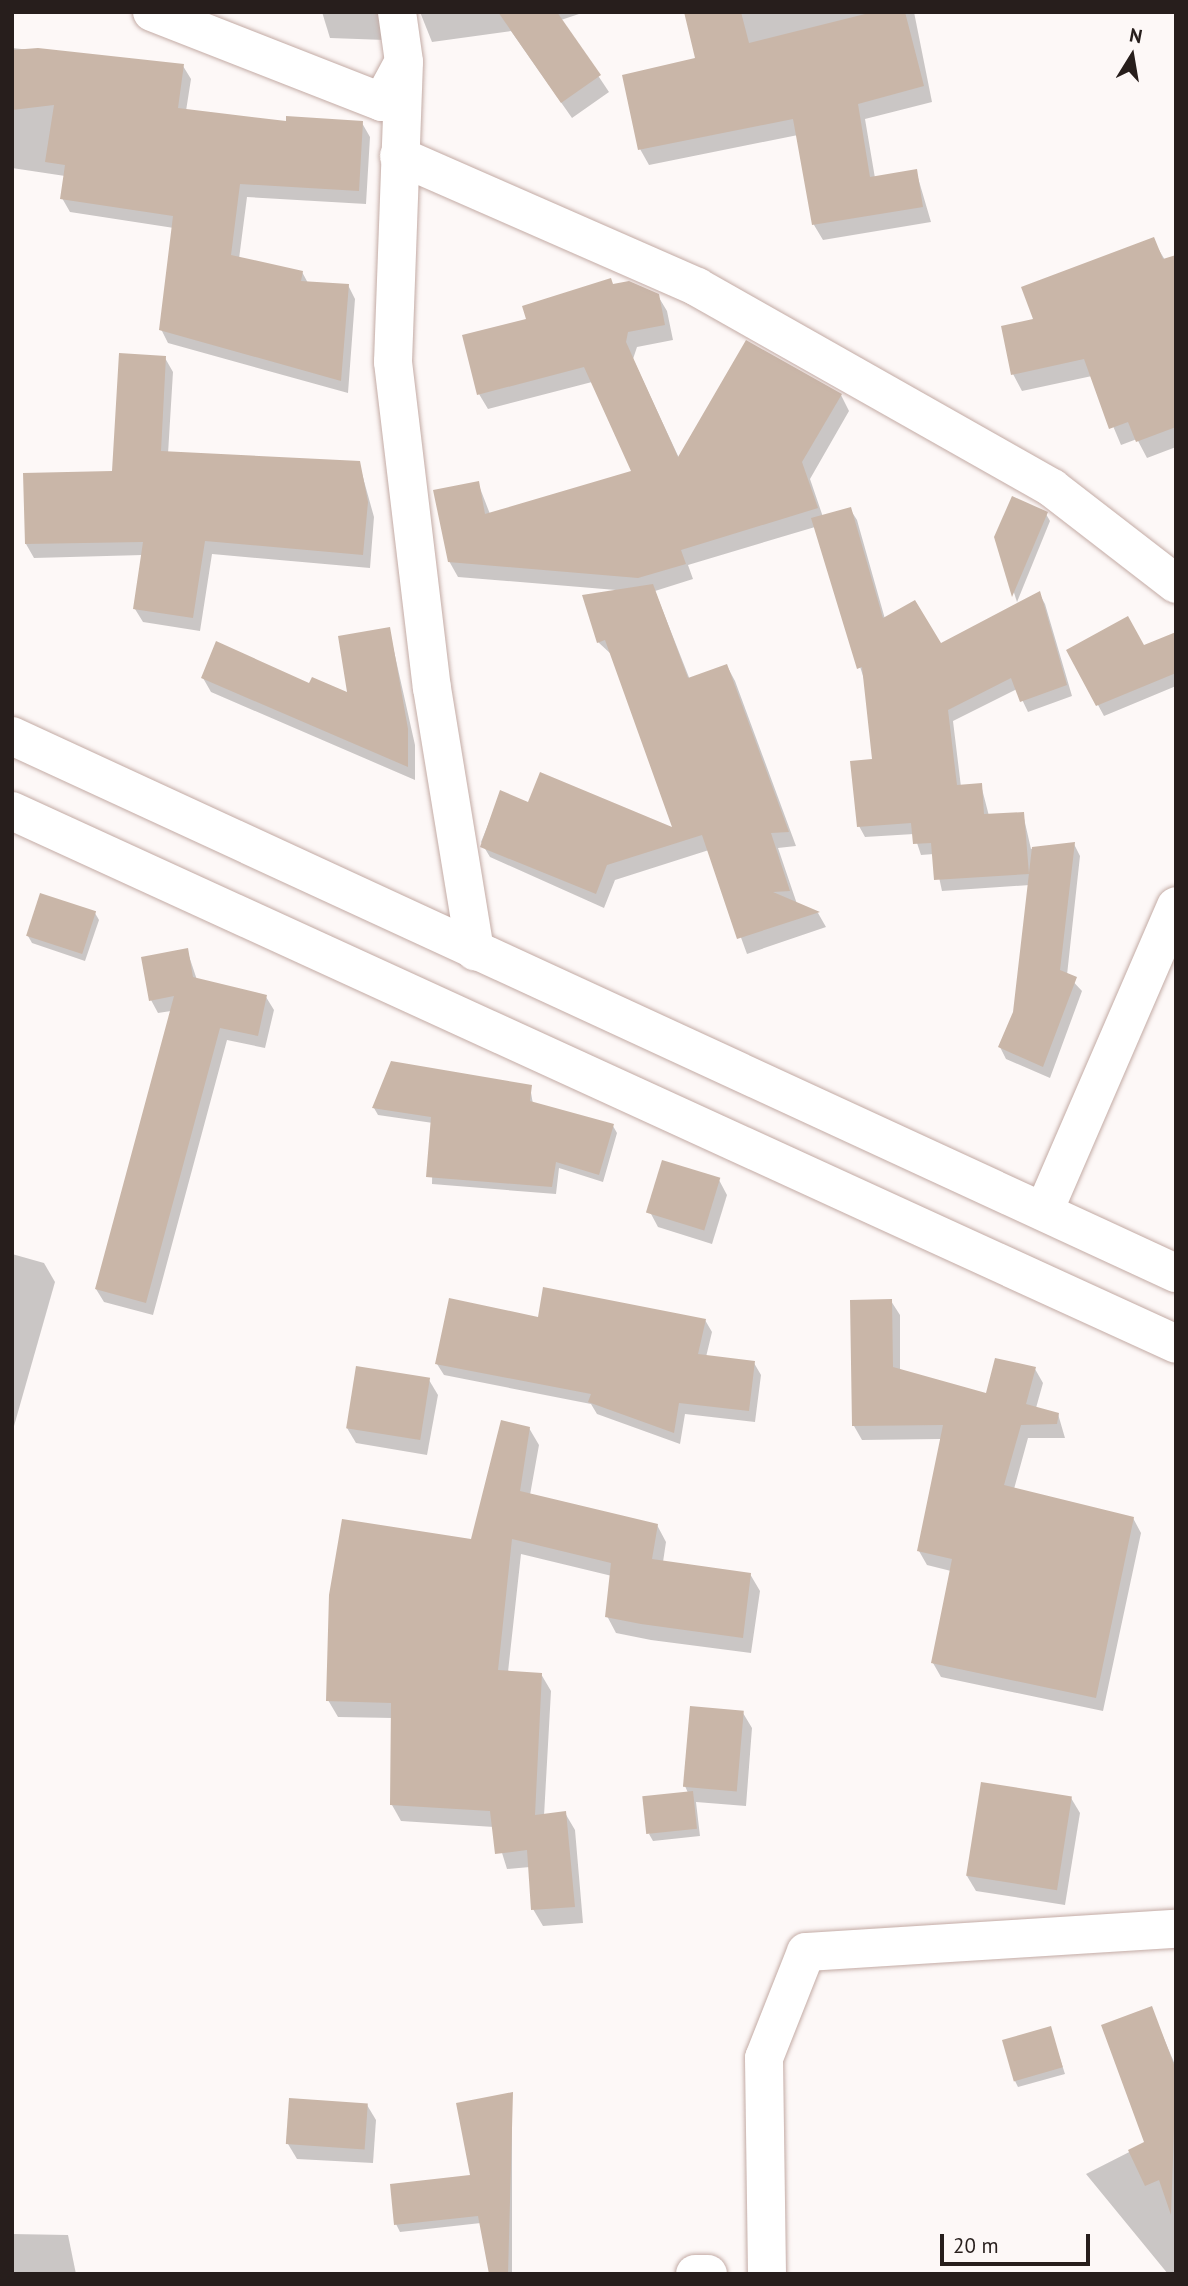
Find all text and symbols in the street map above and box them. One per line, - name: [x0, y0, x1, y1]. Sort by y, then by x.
- north arrow: [1097, 21, 1167, 91]
- text: N: [1128, 22, 1144, 48]
- scale bar: [943, 2220, 1094, 2264]
- text: 20 m: [953, 2232, 999, 2259]

